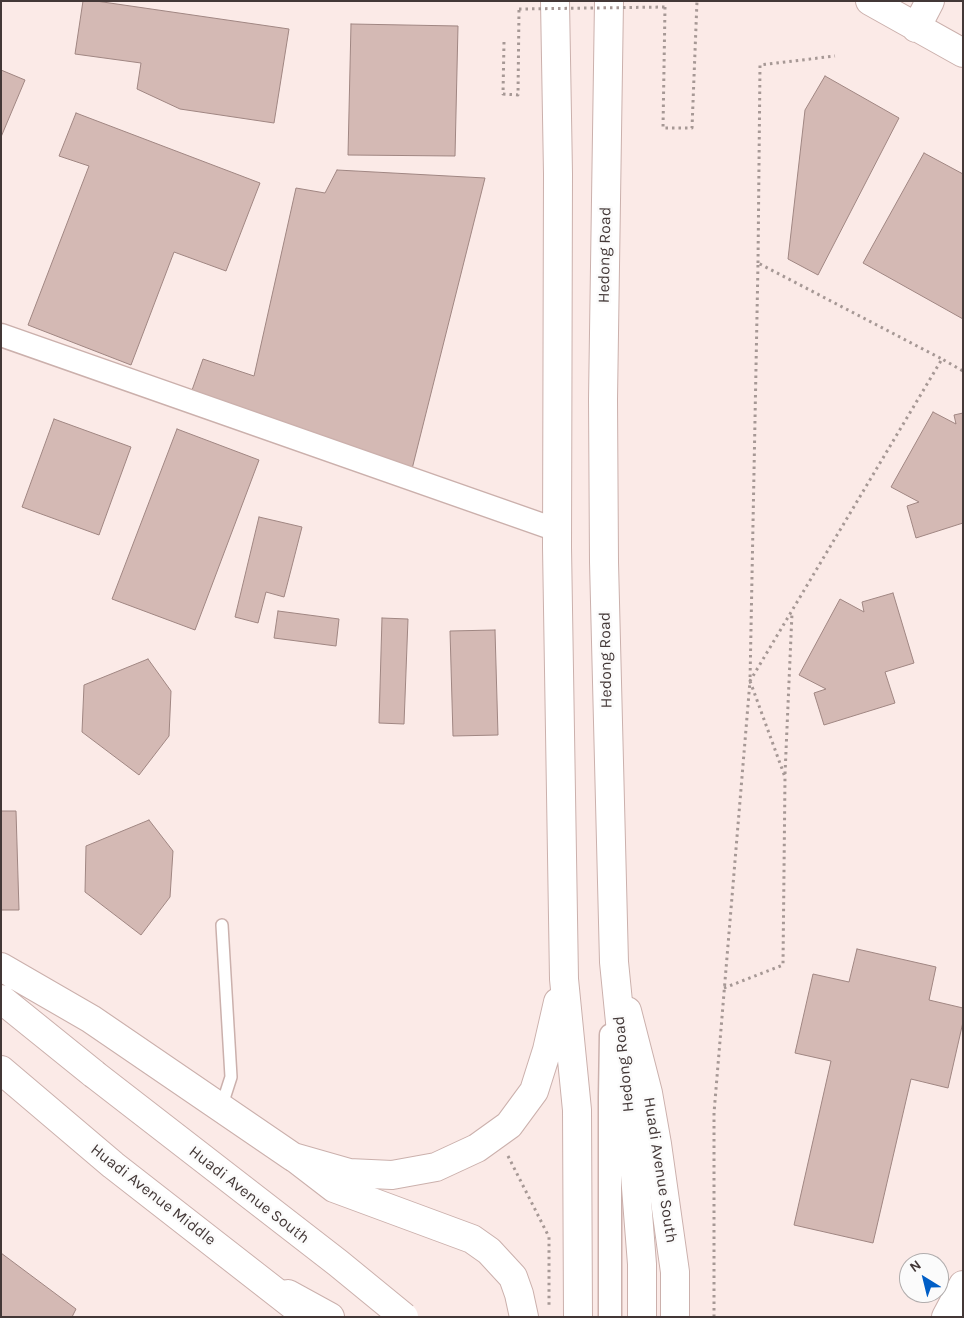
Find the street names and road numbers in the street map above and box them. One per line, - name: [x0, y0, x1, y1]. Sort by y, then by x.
- street label: Hedong Road: [595, 207, 615, 303]
- street label: Hedong Road: [596, 612, 616, 708]
- street label: Hedong Road: [609, 1015, 639, 1113]
- street label: Huadi Avenue South: [639, 1096, 681, 1244]
- street label: Huadi Avenue Middle: [87, 1140, 219, 1250]
- street label: Huadi Avenue South: [185, 1142, 313, 1248]

